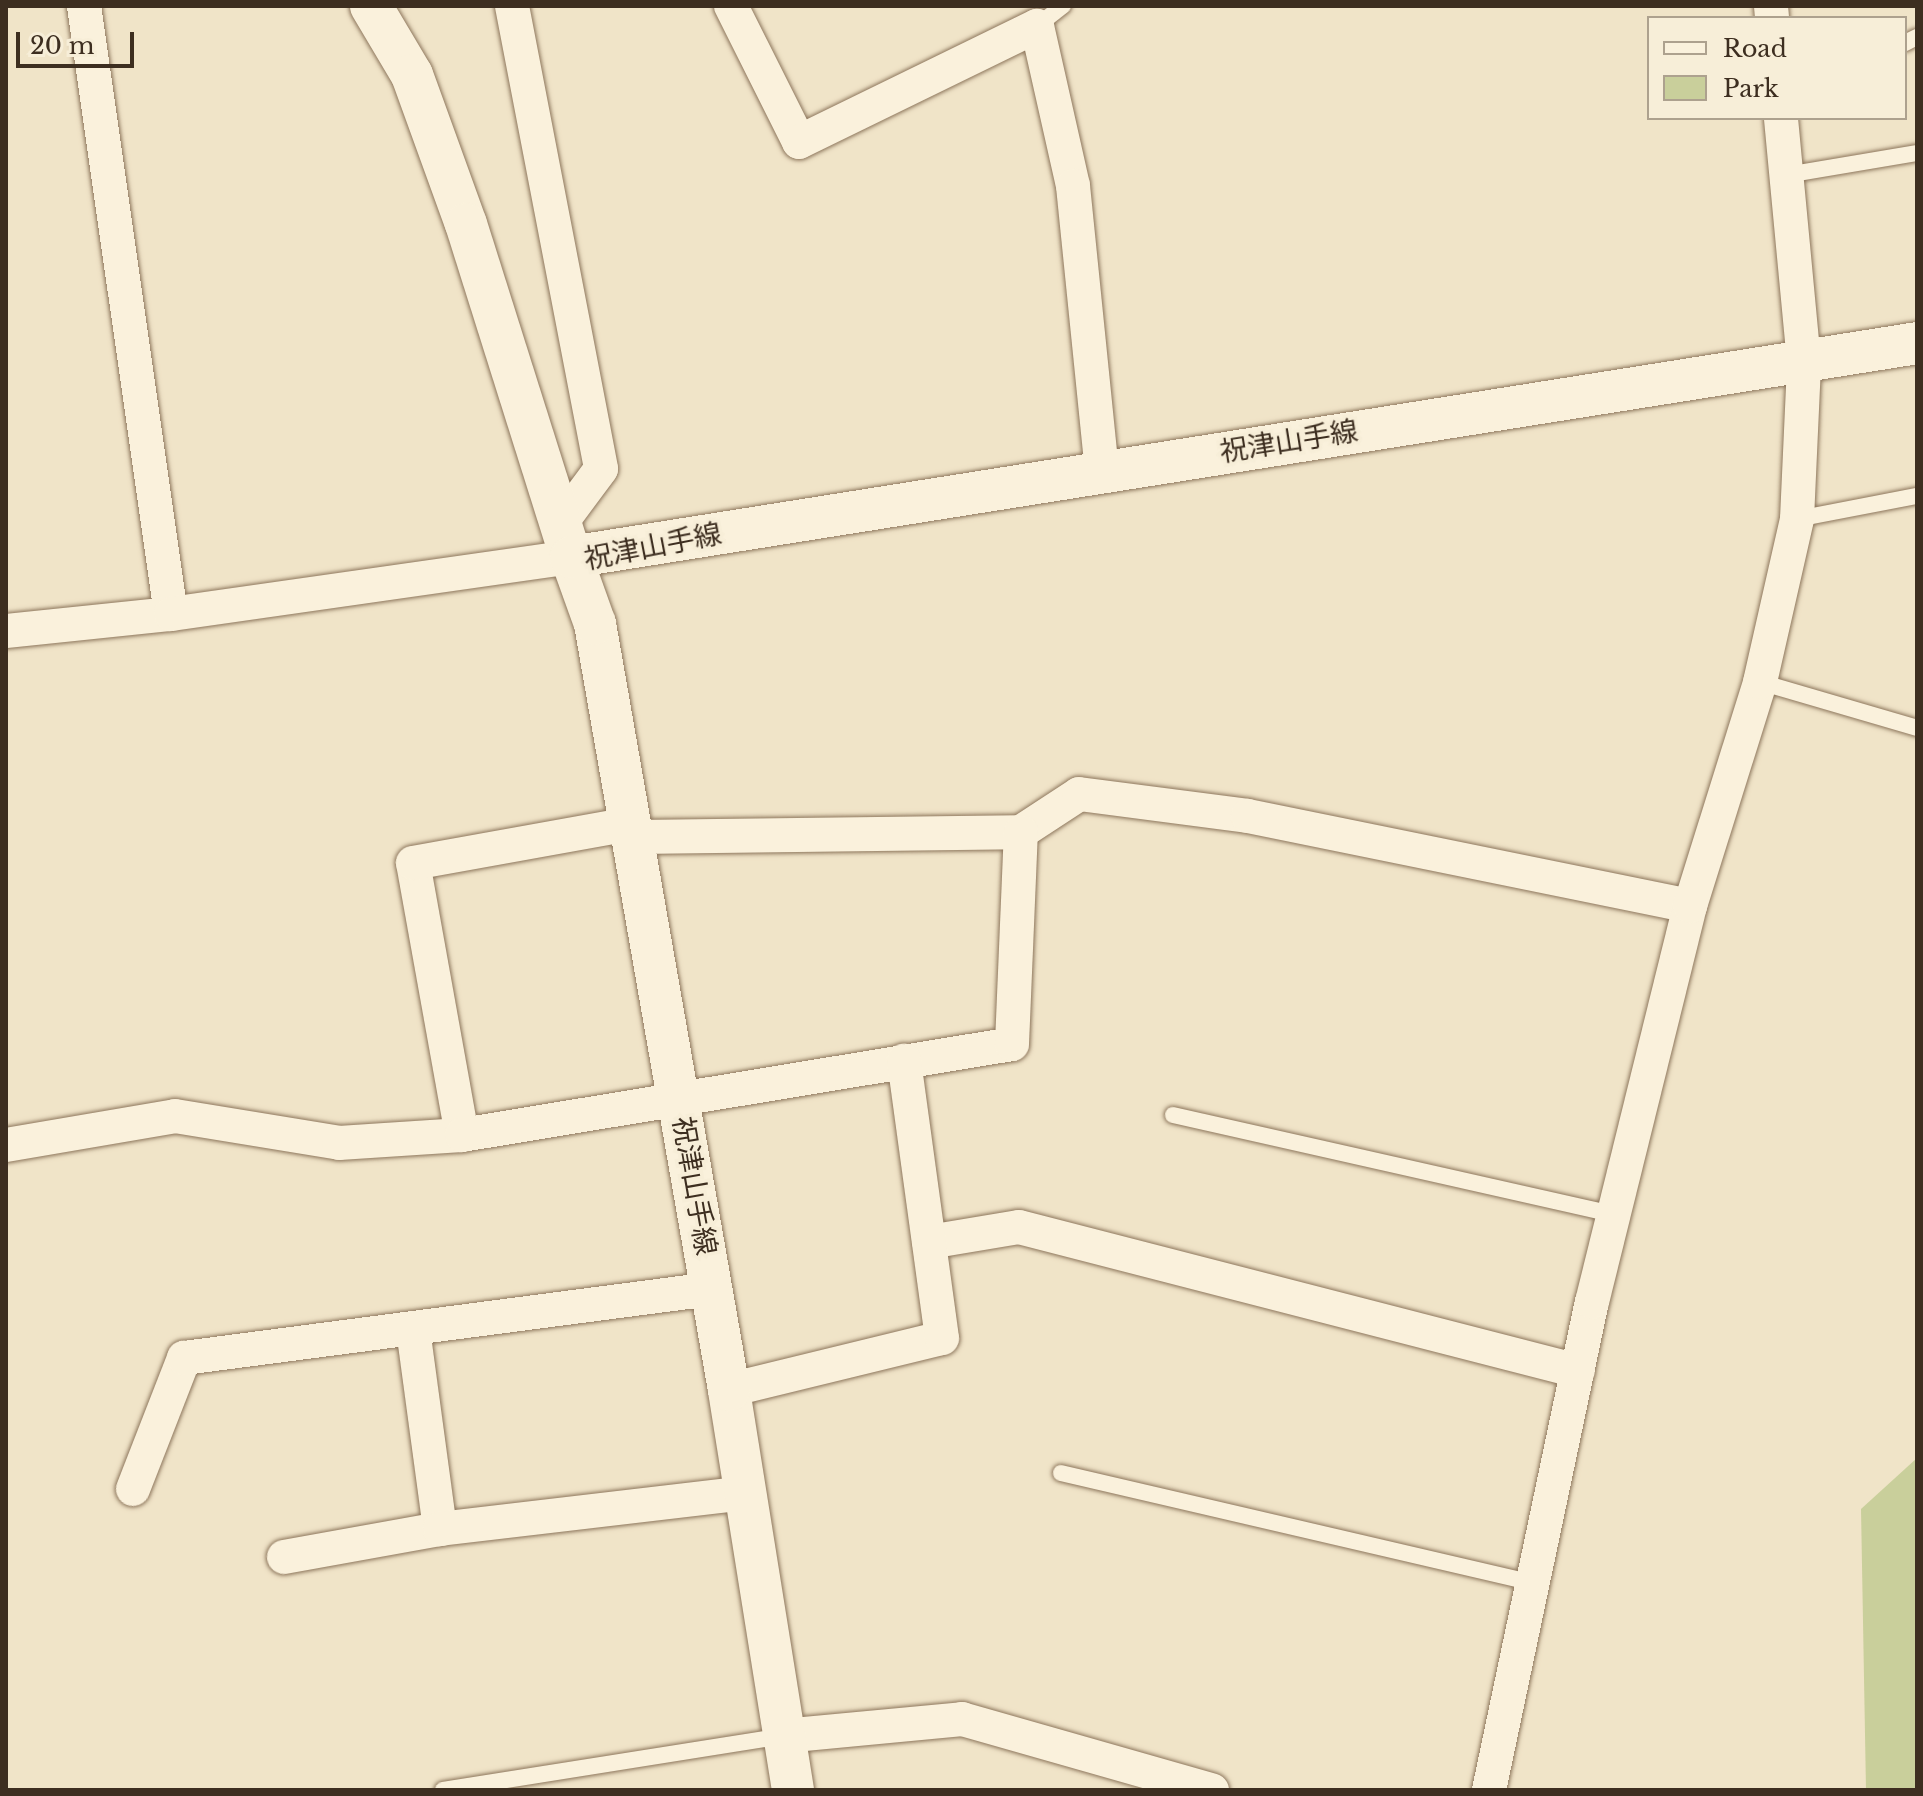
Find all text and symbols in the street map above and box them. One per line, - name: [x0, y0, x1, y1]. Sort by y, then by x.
- scale bar: [20, 16, 138, 66]
- legend: [1647, 16, 1907, 120]
- text: 20 m: [30, 31, 95, 60]
- text: Road: [1723, 34, 1787, 63]
- text: Park: [1723, 74, 1779, 103]
- street label: 祝津山手線: [1217, 414, 1361, 470]
- street label: 祝津山手線: [581, 517, 725, 577]
- street label: 祝津山手線: [665, 1114, 723, 1258]

